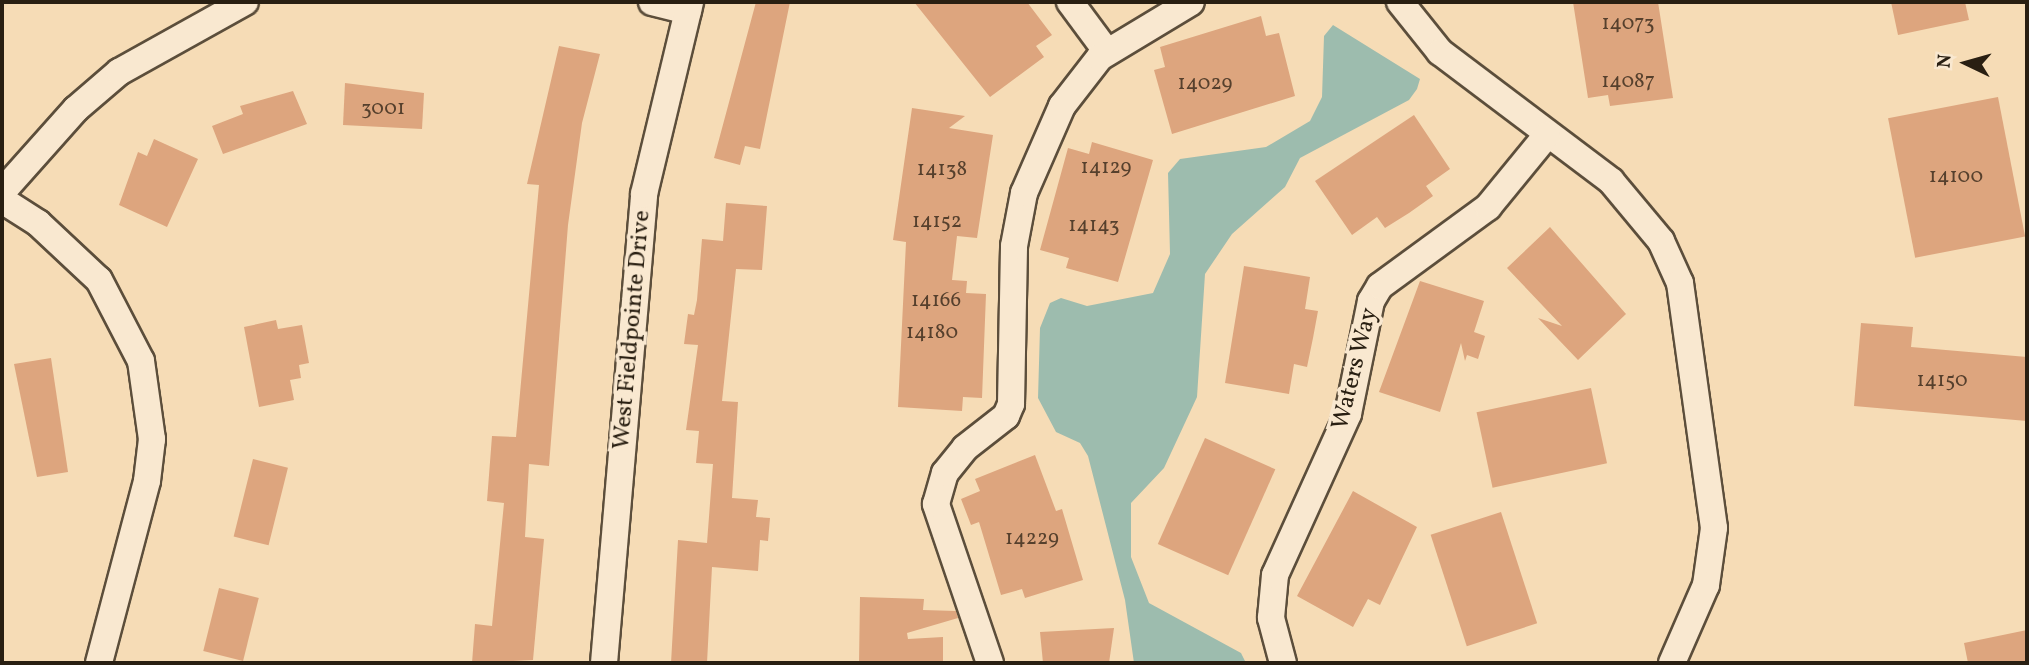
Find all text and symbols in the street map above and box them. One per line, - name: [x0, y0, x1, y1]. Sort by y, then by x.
- house number: 14073: [1601, 11, 1655, 37]
- north arrow: [1931, 28, 2001, 98]
- text: N: [1932, 53, 1959, 69]
- house number: 14087: [1601, 69, 1655, 95]
- house number: 14029: [1178, 71, 1232, 97]
- house number: 3001: [361, 96, 405, 122]
- house number: 14129: [1081, 155, 1131, 181]
- house number: 14138: [917, 157, 967, 183]
- house number: 14100: [1929, 164, 1983, 190]
- street label: West Fieldpointe Drive: [608, 209, 658, 451]
- house number: 14152: [912, 209, 962, 235]
- house number: 14143: [1068, 213, 1120, 239]
- house number: 14166: [911, 288, 961, 314]
- street label: Waters Way: [1327, 305, 1385, 433]
- house number: 14180: [906, 320, 958, 346]
- house number: 14150: [1916, 368, 1968, 394]
- house number: 14229: [1005, 526, 1059, 552]

